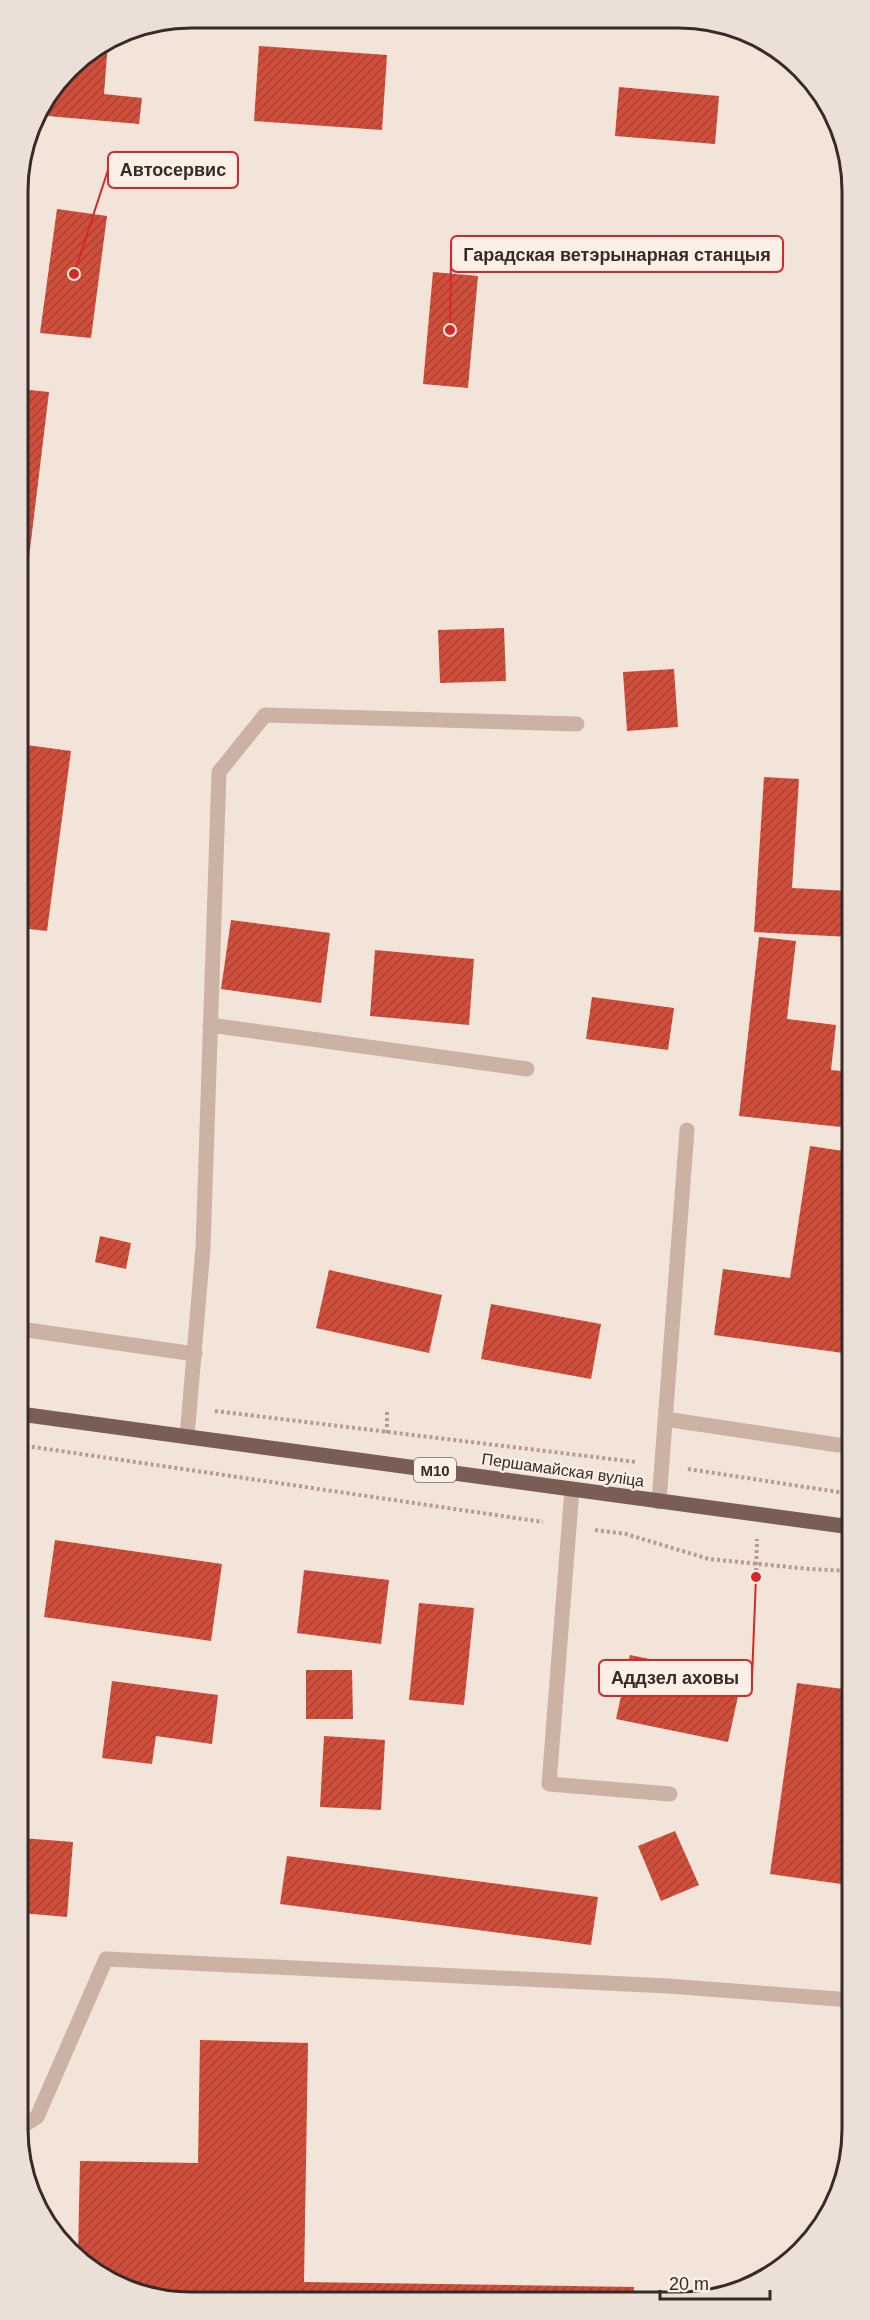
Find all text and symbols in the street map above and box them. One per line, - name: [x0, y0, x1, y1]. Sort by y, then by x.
- callout: Автосервис: [108, 152, 238, 188]
- text: Автосервис: [120, 160, 226, 180]
- callout: Гарадская ветэрынарная станцыя: [451, 236, 783, 272]
- text: Гарадская ветэрынарная станцыя: [463, 245, 771, 265]
- street label: Першамайская вуліца: [481, 1450, 645, 1490]
- road number: М10: [414, 1458, 456, 1482]
- callout: Аддзел аховы: [599, 1660, 752, 1696]
- text: Аддзел аховы: [611, 1668, 739, 1688]
- scale bar: [660, 2263, 770, 2301]
- text: 20 m: [669, 2274, 709, 2294]

